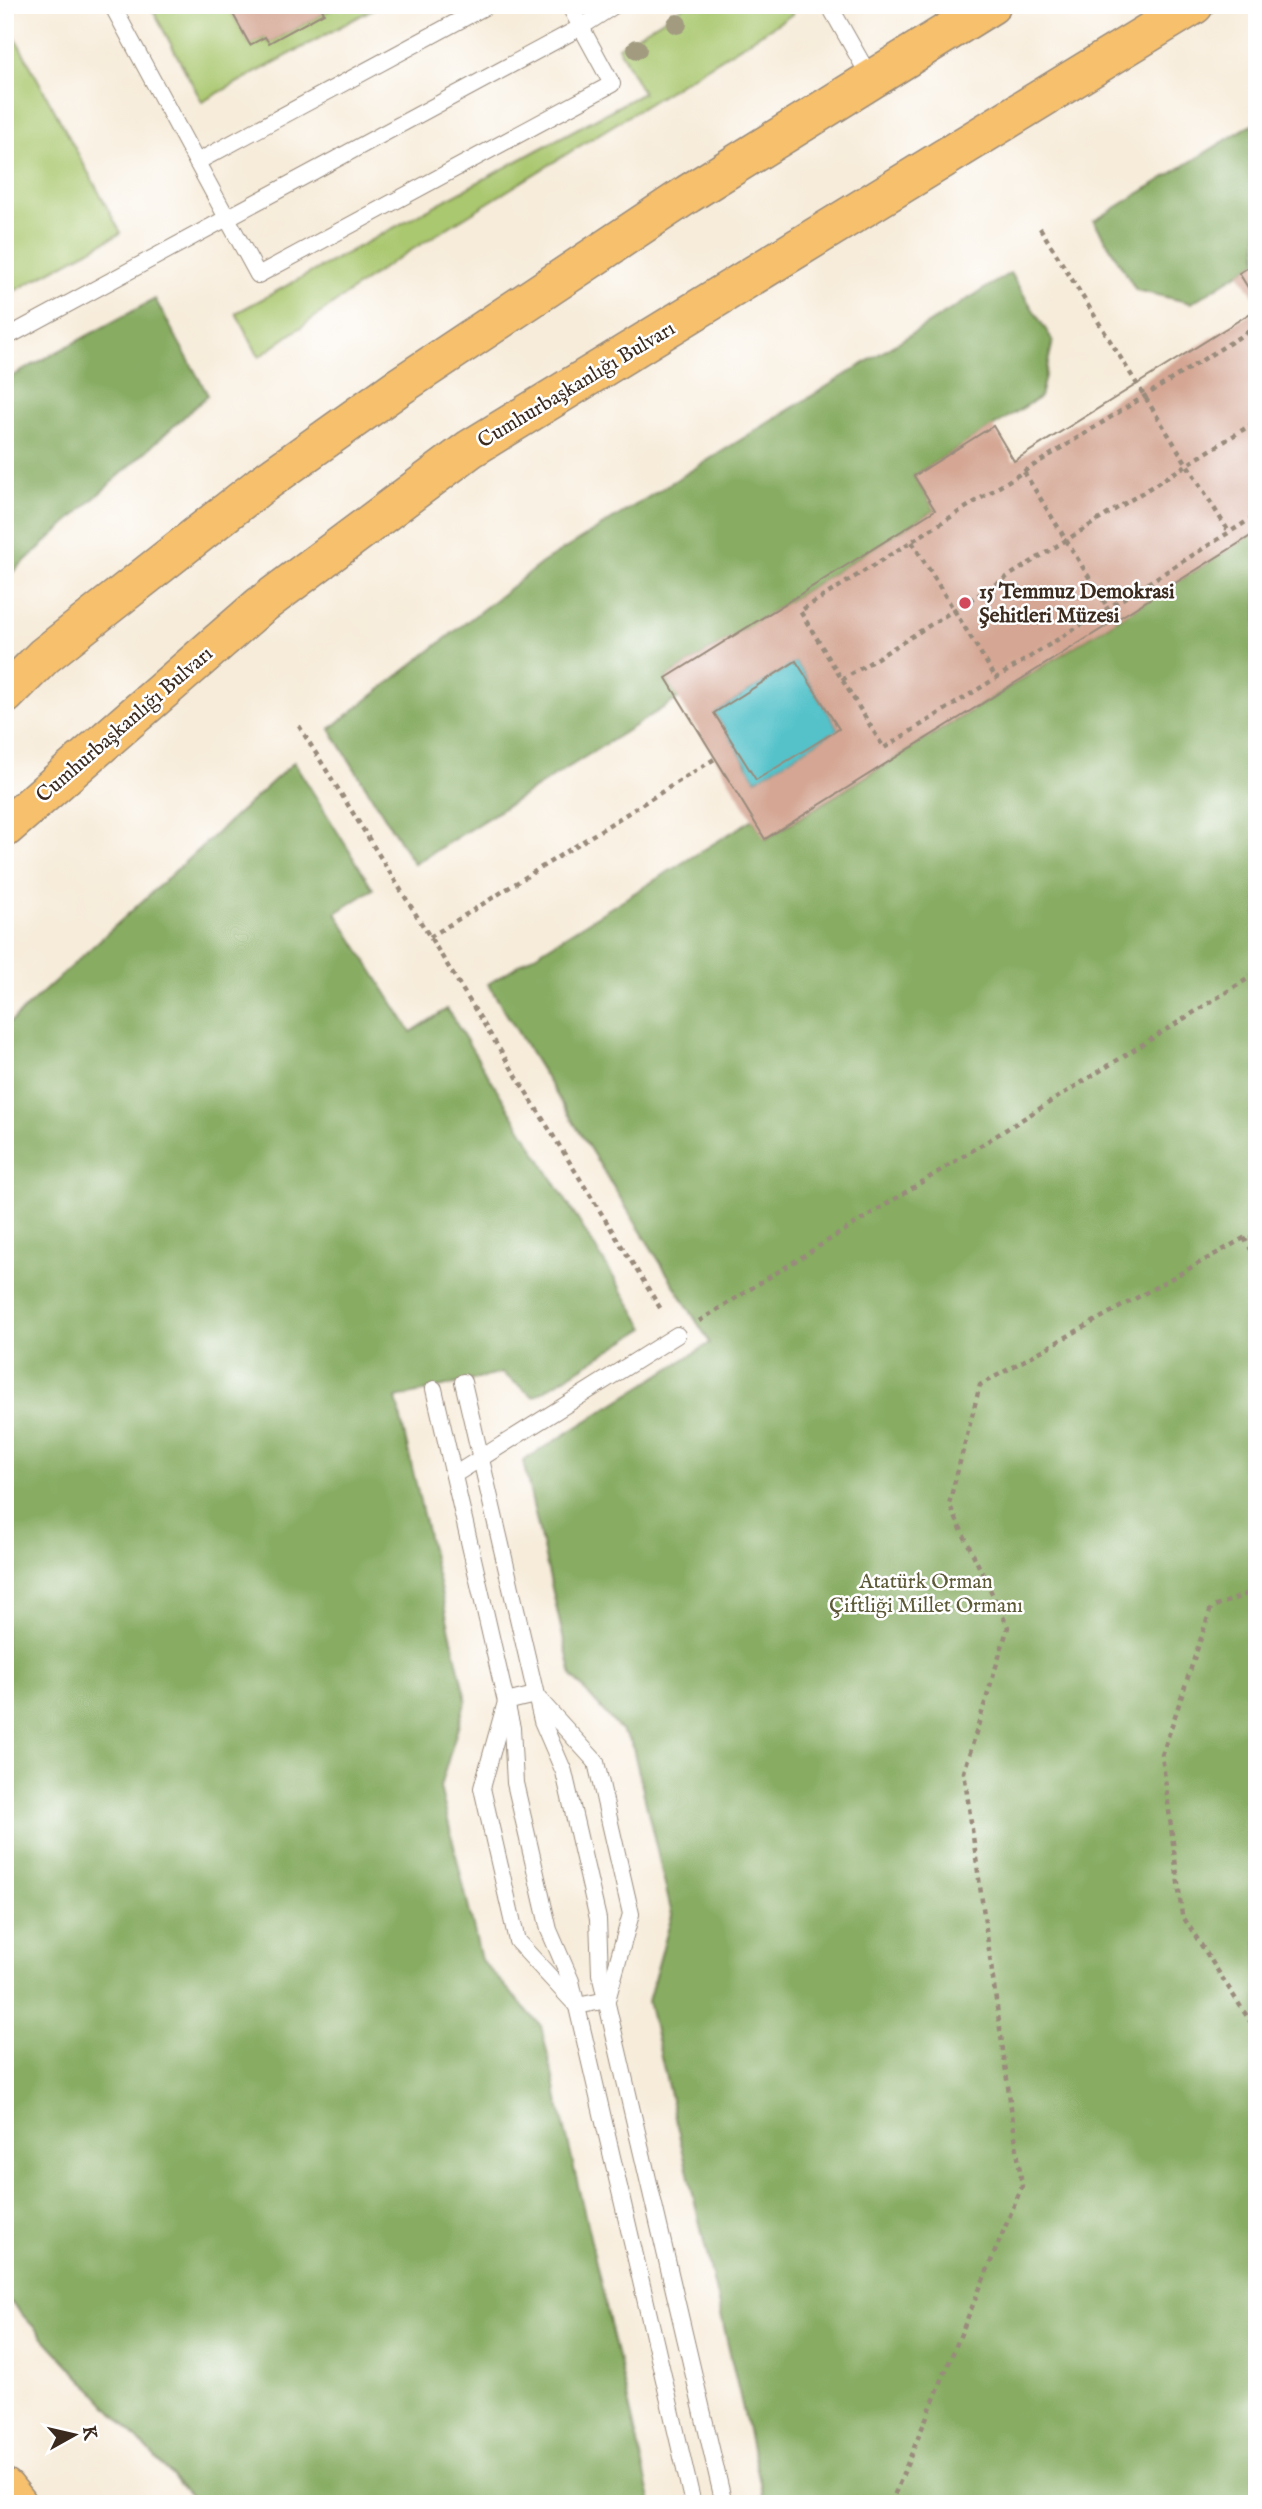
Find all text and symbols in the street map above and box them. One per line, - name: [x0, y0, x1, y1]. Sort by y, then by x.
- street label: Cumhurbaşkanlığı Bulvarı: [473, 316, 681, 455]
- place label: 15 Temmuz Demokrasi Şehitleri Müzesi: [979, 579, 1175, 630]
- marker: 15 Temmuz Demokrasi Şehitleri Müzesi: [957, 595, 973, 611]
- street label: Cumhurbaşkanlığı Bulvarı: [31, 641, 219, 809]
- park label: Atatürk Orman Çiftliği Millet Ormanı: [829, 1569, 1023, 1620]
- north arrow: [38, 2400, 108, 2470]
- text: K: [76, 2424, 102, 2443]

